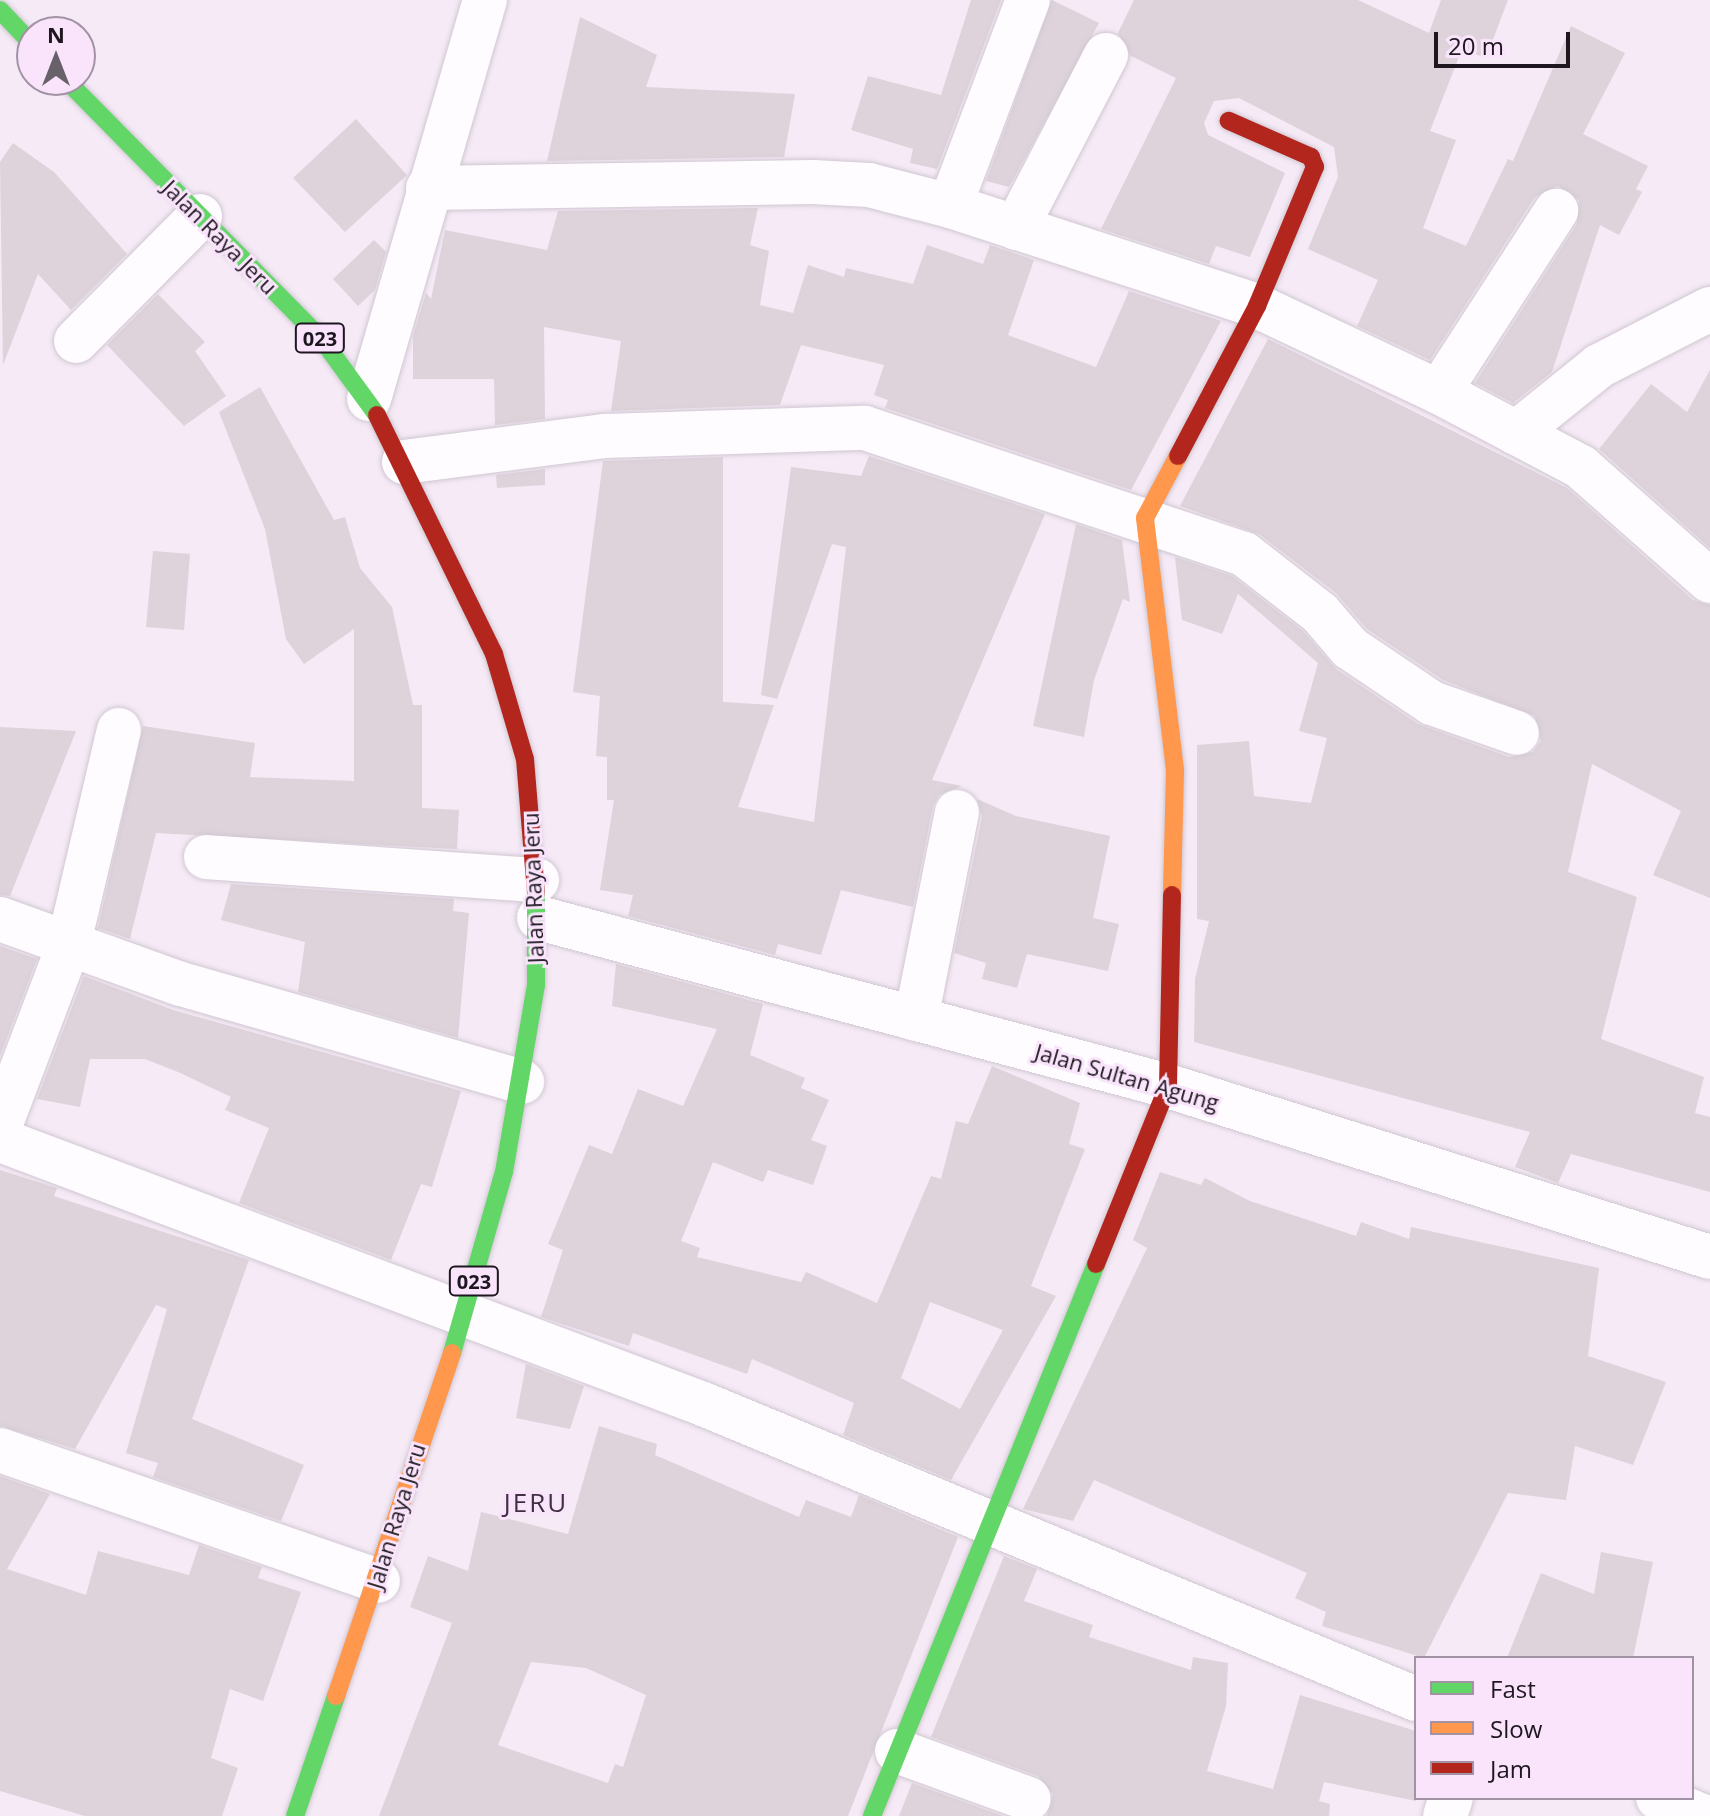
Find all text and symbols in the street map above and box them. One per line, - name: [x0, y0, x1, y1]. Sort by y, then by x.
- north arrow: [16, 16, 96, 96]
- scale bar: [1438, 16, 1574, 66]
- text: N: [47, 19, 65, 49]
- text: 20 m: [1448, 29, 1504, 62]
- street label: Jalan Raya Jeru: [157, 174, 283, 300]
- road number: 023: [294, 322, 346, 354]
- street label: Jalan Raya Jeru: [517, 812, 549, 964]
- street label: Jalan Sultan Agung: [1032, 1038, 1222, 1116]
- road number: 023: [448, 1265, 500, 1297]
- street label: Jalan Raya Jeru: [361, 1440, 431, 1592]
- district label: JERU: [504, 1487, 568, 1519]
- legend: [1414, 1656, 1694, 1800]
- text: Fast: [1490, 1672, 1536, 1705]
- text: Slow: [1490, 1712, 1542, 1745]
- text: Jam: [1490, 1752, 1532, 1785]

